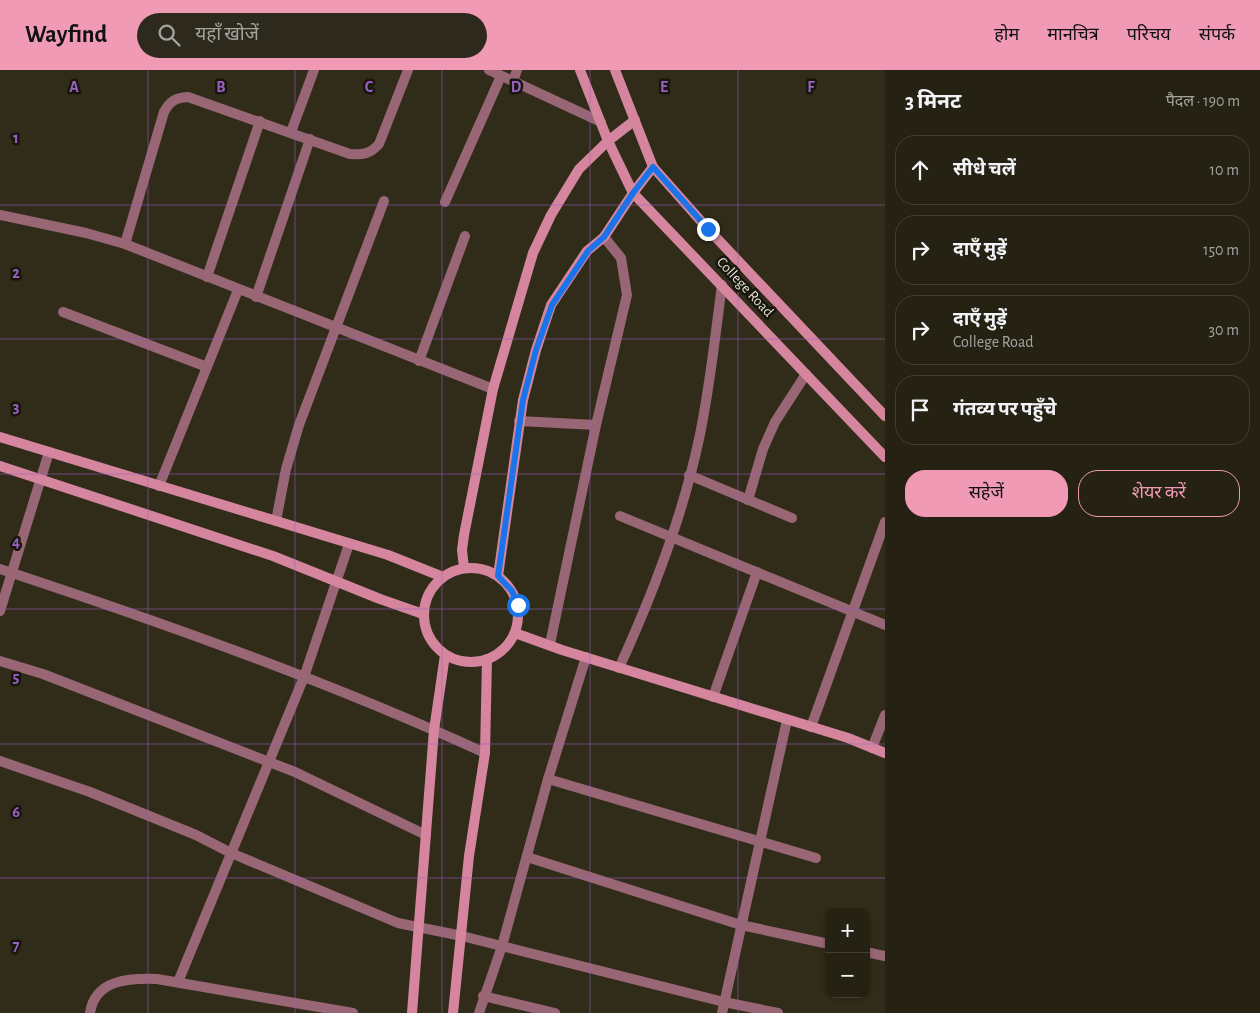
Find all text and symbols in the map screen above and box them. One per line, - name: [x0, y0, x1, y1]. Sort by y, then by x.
- search box: [137, 13, 487, 58]
- icon: search: [155, 21, 183, 49]
- text: Wayfind: [25, 23, 107, 47]
- text: यहाँ खोजें: [195, 25, 259, 44]
- text: होम: [994, 26, 1019, 44]
- text: मानचित्र: [1047, 26, 1099, 44]
- text: परिचय: [1127, 26, 1171, 44]
- text: संपर्क: [1199, 26, 1235, 44]
- text: A: [69, 79, 79, 95]
- text: B: [216, 79, 226, 95]
- text: C: [365, 79, 374, 95]
- text: D: [511, 79, 522, 95]
- text: E: [660, 79, 668, 95]
- text: F: [807, 79, 815, 95]
- text: 3 मिनट: [905, 91, 961, 112]
- text: पैदल · 190 m: [1166, 93, 1240, 109]
- text: 1: [13, 130, 19, 146]
- icon: ahead: [906, 156, 934, 184]
- text: सीधे चलें: [953, 160, 1016, 179]
- text: 10 m: [1210, 162, 1239, 178]
- route end: [697, 218, 720, 241]
- icon: right: [906, 236, 934, 264]
- text: दाएँ मुड़ें: [953, 240, 1007, 259]
- text: 150 m: [1203, 242, 1239, 258]
- street label: College Road: [714, 254, 776, 320]
- text: 2: [12, 265, 20, 281]
- text: दाएँ मुड़ें: [953, 310, 1007, 329]
- icon: right: [906, 316, 934, 344]
- text: 30 m: [1209, 322, 1239, 338]
- text: College Road: [953, 334, 1034, 350]
- icon: arrive: [906, 396, 934, 424]
- text: 3: [13, 399, 20, 415]
- text: गंतव्य पर पहुँचे: [953, 400, 1056, 419]
- button: सहेजें: [905, 470, 1068, 517]
- button: शेयर करें: [1078, 470, 1240, 517]
- text: 4: [12, 534, 20, 550]
- route start: [507, 594, 530, 617]
- text: 5: [13, 669, 20, 685]
- text: 6: [12, 804, 20, 820]
- map controls: [825, 908, 870, 998]
- button: +: [825, 908, 870, 953]
- text: 7: [13, 938, 20, 954]
- button: −: [825, 953, 870, 998]

